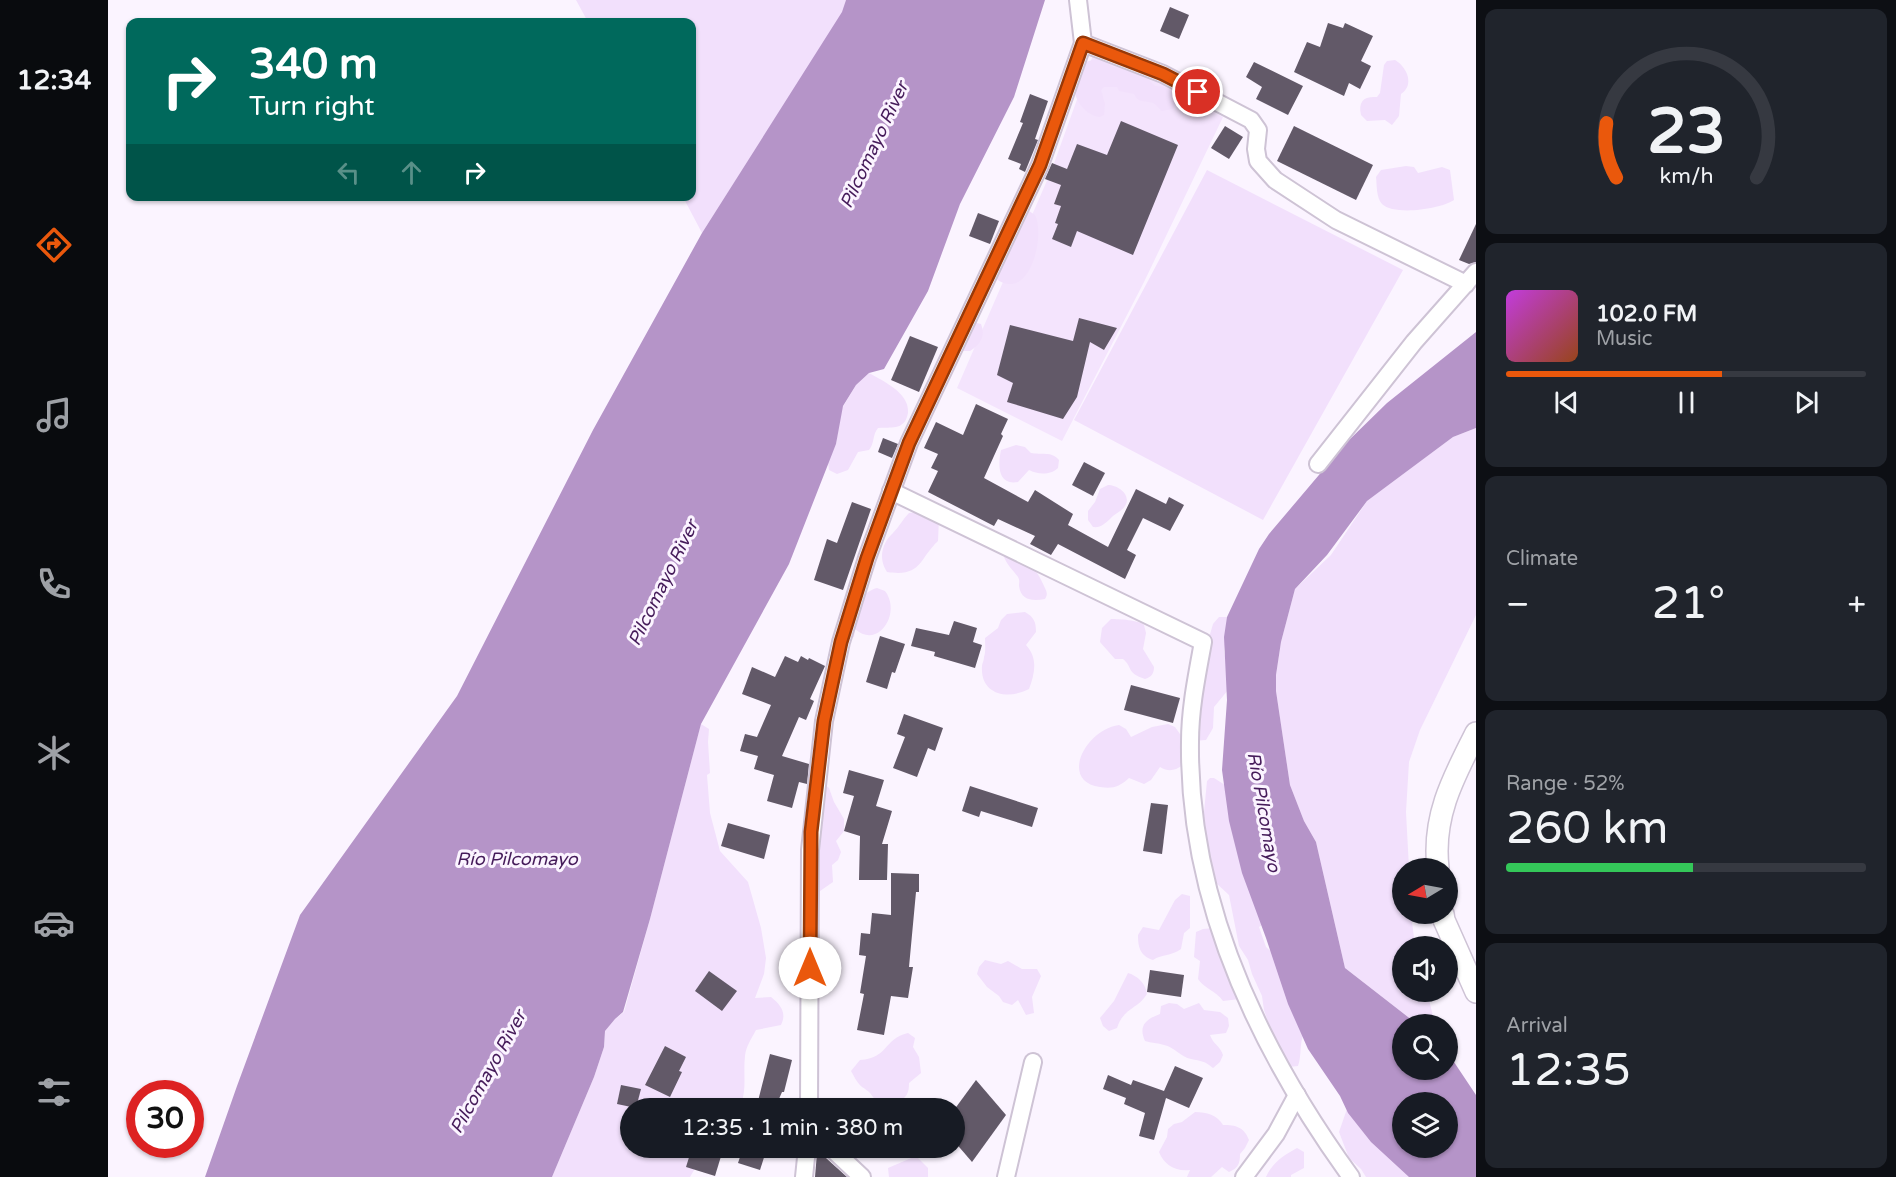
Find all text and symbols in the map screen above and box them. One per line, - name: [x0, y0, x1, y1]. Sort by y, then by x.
- text: 340 m: [249, 39, 378, 90]
- icon: right: [150, 42, 228, 120]
- text: 12:34: [17, 64, 91, 97]
- pin: [1172, 66, 1223, 117]
- icon: arrive: [1181, 75, 1214, 108]
- water label: Pilcomayo River: [835, 76, 914, 212]
- text: Turn right: [249, 90, 375, 123]
- text: 23: [1647, 95, 1725, 170]
- icon: left: [332, 156, 365, 189]
- icon: ahead: [395, 156, 428, 189]
- icon: right: [458, 156, 491, 189]
- text: km/h: [1659, 164, 1713, 190]
- icon: directions: [33, 224, 75, 266]
- text: 102.0 FM: [1596, 301, 1697, 327]
- text: Music: [1596, 327, 1652, 351]
- icon: previous: [1550, 386, 1583, 419]
- icon: pause: [1670, 386, 1703, 419]
- icon: next: [1790, 386, 1823, 419]
- icon: music: [33, 394, 75, 436]
- water label: Pilcomayo River: [623, 515, 704, 649]
- text: Climate: [1506, 547, 1578, 571]
- icon: phone: [33, 563, 75, 605]
- text: 21°: [1652, 577, 1725, 631]
- text: −: [1506, 585, 1530, 624]
- text: +: [1847, 585, 1866, 624]
- icon: climate: [33, 732, 75, 774]
- water label: Río Pilcomayo: [1243, 750, 1286, 875]
- text: Range · 52%: [1506, 772, 1625, 796]
- text: 260 km: [1506, 802, 1668, 856]
- water label: Río Pilcomayo: [456, 848, 579, 870]
- north arrow: [1392, 858, 1458, 924]
- map controls: [1392, 858, 1458, 1158]
- icon: car: [33, 902, 75, 944]
- position arrow: [778, 936, 842, 1000]
- button: sound: [1392, 936, 1458, 1002]
- water label: Pilcomayo River: [445, 1005, 532, 1137]
- button: search: [1392, 1014, 1458, 1080]
- text: Arrival: [1506, 1014, 1568, 1038]
- text: 12:35: [1506, 1044, 1631, 1098]
- icon: filters: [33, 1071, 75, 1113]
- speed limit sign: 30: [126, 1080, 204, 1158]
- button: layers: [1392, 1092, 1458, 1158]
- text: 12:35 · 1 min · 380 m: [682, 1115, 903, 1141]

